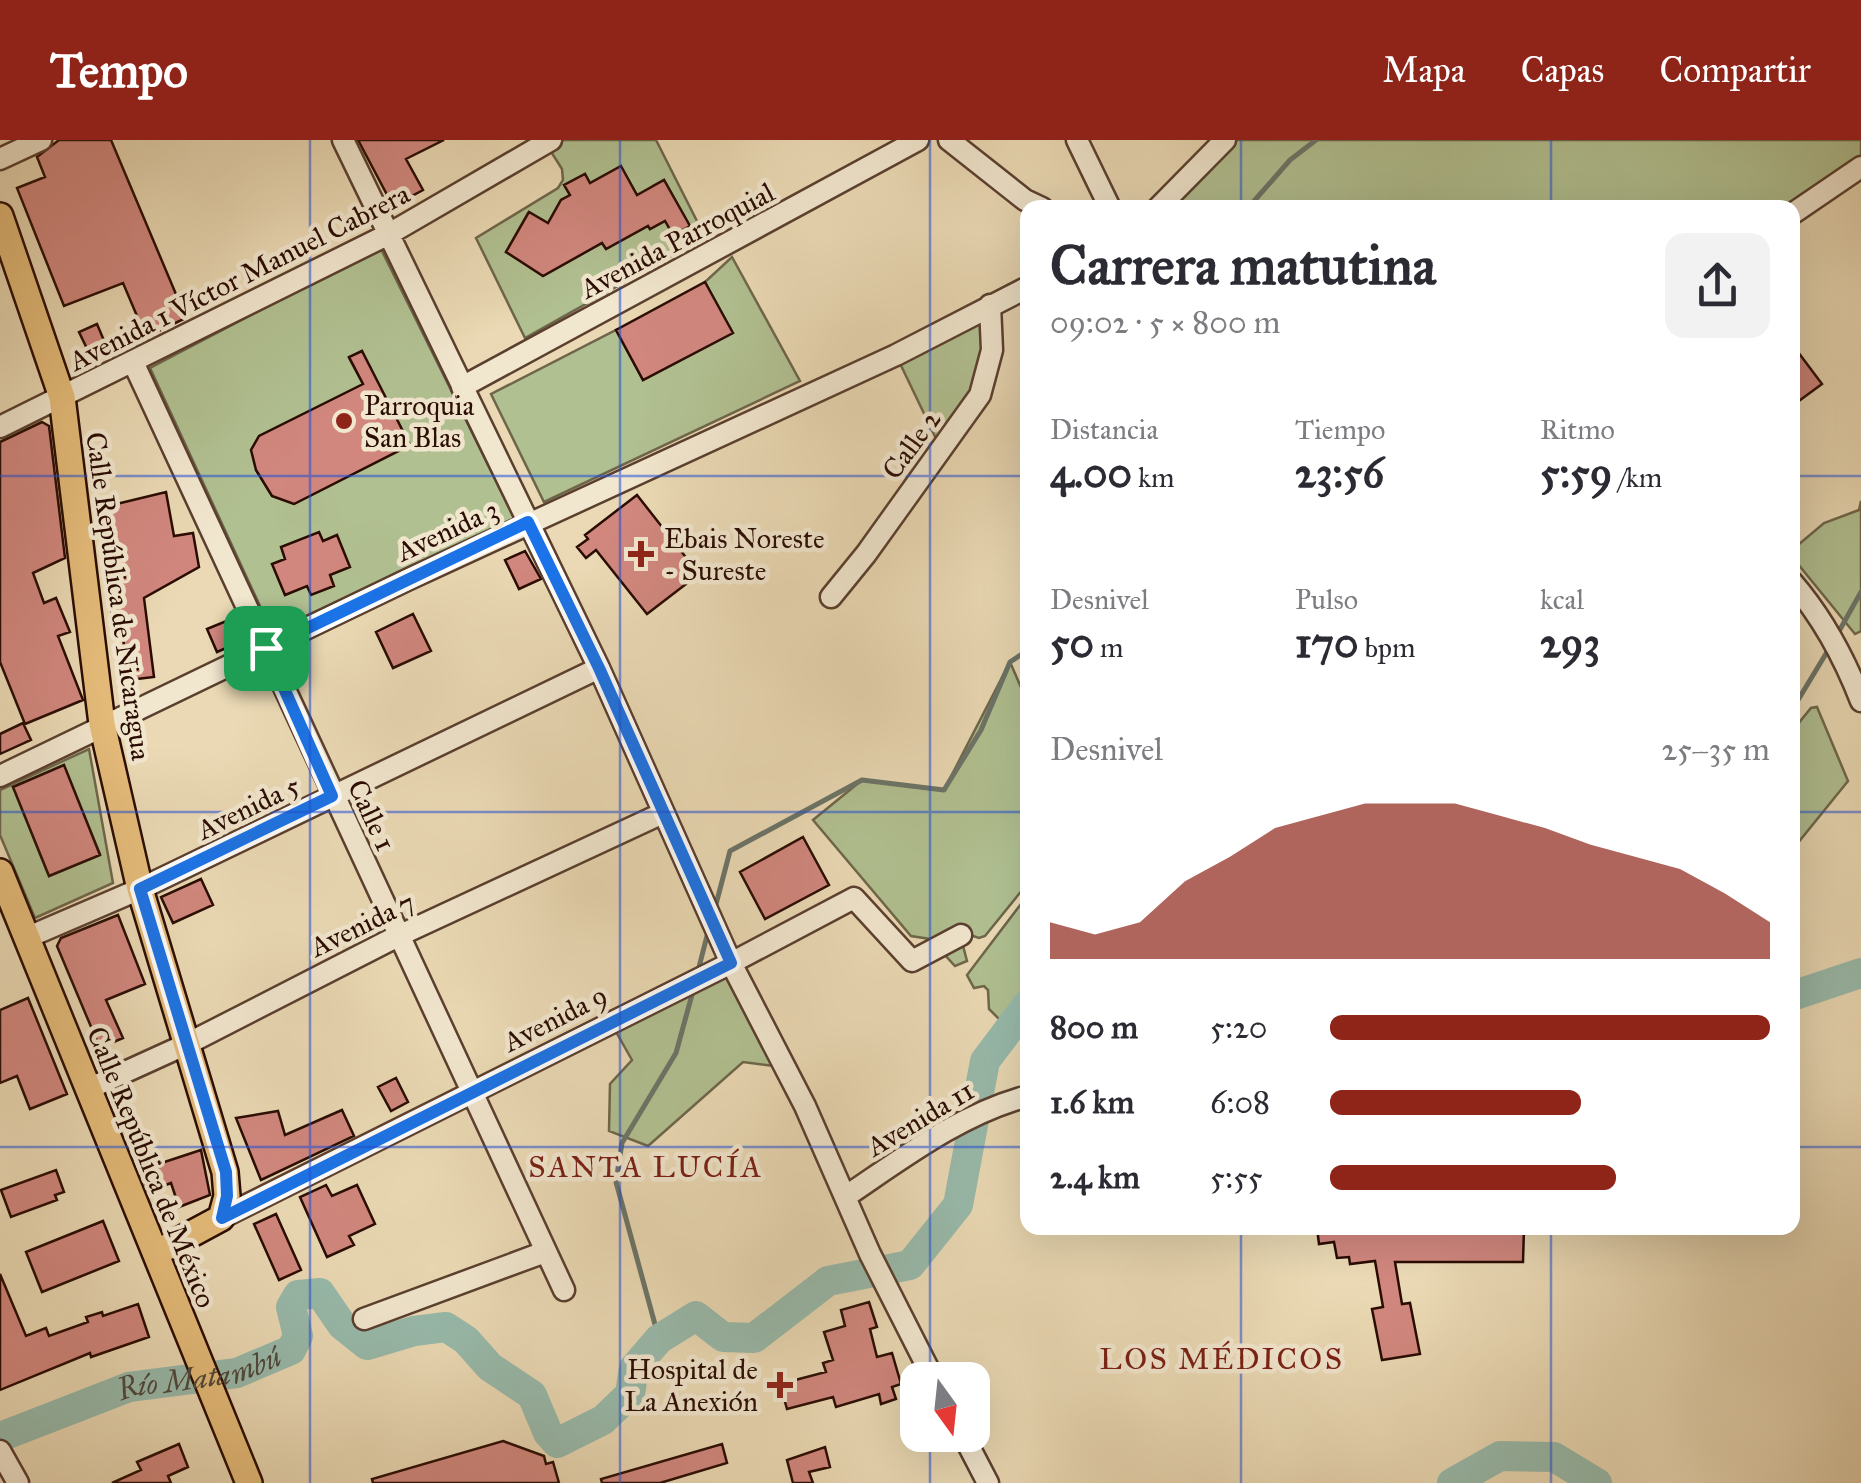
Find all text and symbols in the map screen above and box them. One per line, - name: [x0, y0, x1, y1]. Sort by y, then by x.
- text: Tempo: [50, 41, 188, 100]
- text: Mapa: [1382, 49, 1466, 92]
- text: Capas: [1521, 49, 1604, 92]
- text: Compartir: [1659, 49, 1811, 92]
- street label: Avenida Parroquial: [573, 174, 781, 307]
- street label: Avenida 1 Víctor Manuel Cabrera: [62, 176, 416, 379]
- text: Carrera matutina: [1050, 232, 1436, 299]
- button: share: [1665, 233, 1770, 338]
- text: 09:02 · 5 × 800 m: [1050, 303, 1280, 342]
- place label: Parroquia San Blas: [364, 388, 475, 455]
- street label: Calle 2: [874, 403, 948, 486]
- marker: Parroquia San Blas: [333, 410, 355, 432]
- text: Distancia: [1050, 412, 1158, 447]
- text: Tiempo: [1295, 412, 1385, 447]
- text: Ritmo: [1540, 412, 1615, 447]
- street label: Calle República de Nicaragua: [78, 430, 159, 763]
- text: 4.00: [1050, 447, 1132, 499]
- text: 23:56: [1295, 447, 1384, 499]
- text: 5:59: [1540, 447, 1612, 499]
- text: km: [1132, 460, 1175, 495]
- text: /km: [1612, 460, 1662, 495]
- street label: Avenida 3: [390, 492, 504, 570]
- place label: Ebais Noreste - Sureste: [664, 521, 825, 588]
- marker: Ebais Noreste - Sureste: [628, 541, 654, 567]
- text: Desnivel: [1050, 582, 1149, 617]
- text: Pulso: [1295, 582, 1358, 617]
- text: kcal: [1540, 582, 1584, 617]
- pin: [224, 606, 309, 691]
- text: 50: [1050, 617, 1094, 669]
- text: 170: [1295, 617, 1358, 669]
- text: 293: [1540, 617, 1600, 669]
- icon: arrive: [239, 621, 294, 676]
- text: m: [1094, 630, 1124, 665]
- text: bpm: [1358, 630, 1416, 665]
- text: Desnivel: [1050, 730, 1163, 769]
- text: 25–35 m: [1661, 730, 1770, 769]
- street label: Avenida 5: [190, 768, 305, 848]
- street label: Calle 1: [340, 774, 403, 856]
- street label: Avenida 7: [303, 884, 420, 965]
- street label: Avenida 9: [496, 977, 613, 1060]
- text: 800 m: [1050, 1008, 1138, 1047]
- text: 5:20: [1210, 1008, 1267, 1047]
- street label: Calle República de México: [79, 1021, 224, 1313]
- street label: Avenida 11: [859, 1073, 980, 1165]
- text: 1.6 km: [1050, 1083, 1134, 1122]
- text: 6:08: [1210, 1083, 1270, 1122]
- district label: SANTA LUCÍA: [528, 1148, 764, 1185]
- text: 2.4 km: [1050, 1158, 1140, 1197]
- text: 5:55: [1210, 1158, 1263, 1197]
- water label: Río Matambú: [111, 1338, 288, 1408]
- district label: LOS MÉDICOS: [1100, 1340, 1345, 1377]
- place label: Hospital de La Anexión: [624, 1352, 758, 1419]
- north arrow: [900, 1362, 990, 1452]
- map controls: [900, 1362, 990, 1452]
- marker: Hospital de La Anexión: [767, 1372, 793, 1398]

